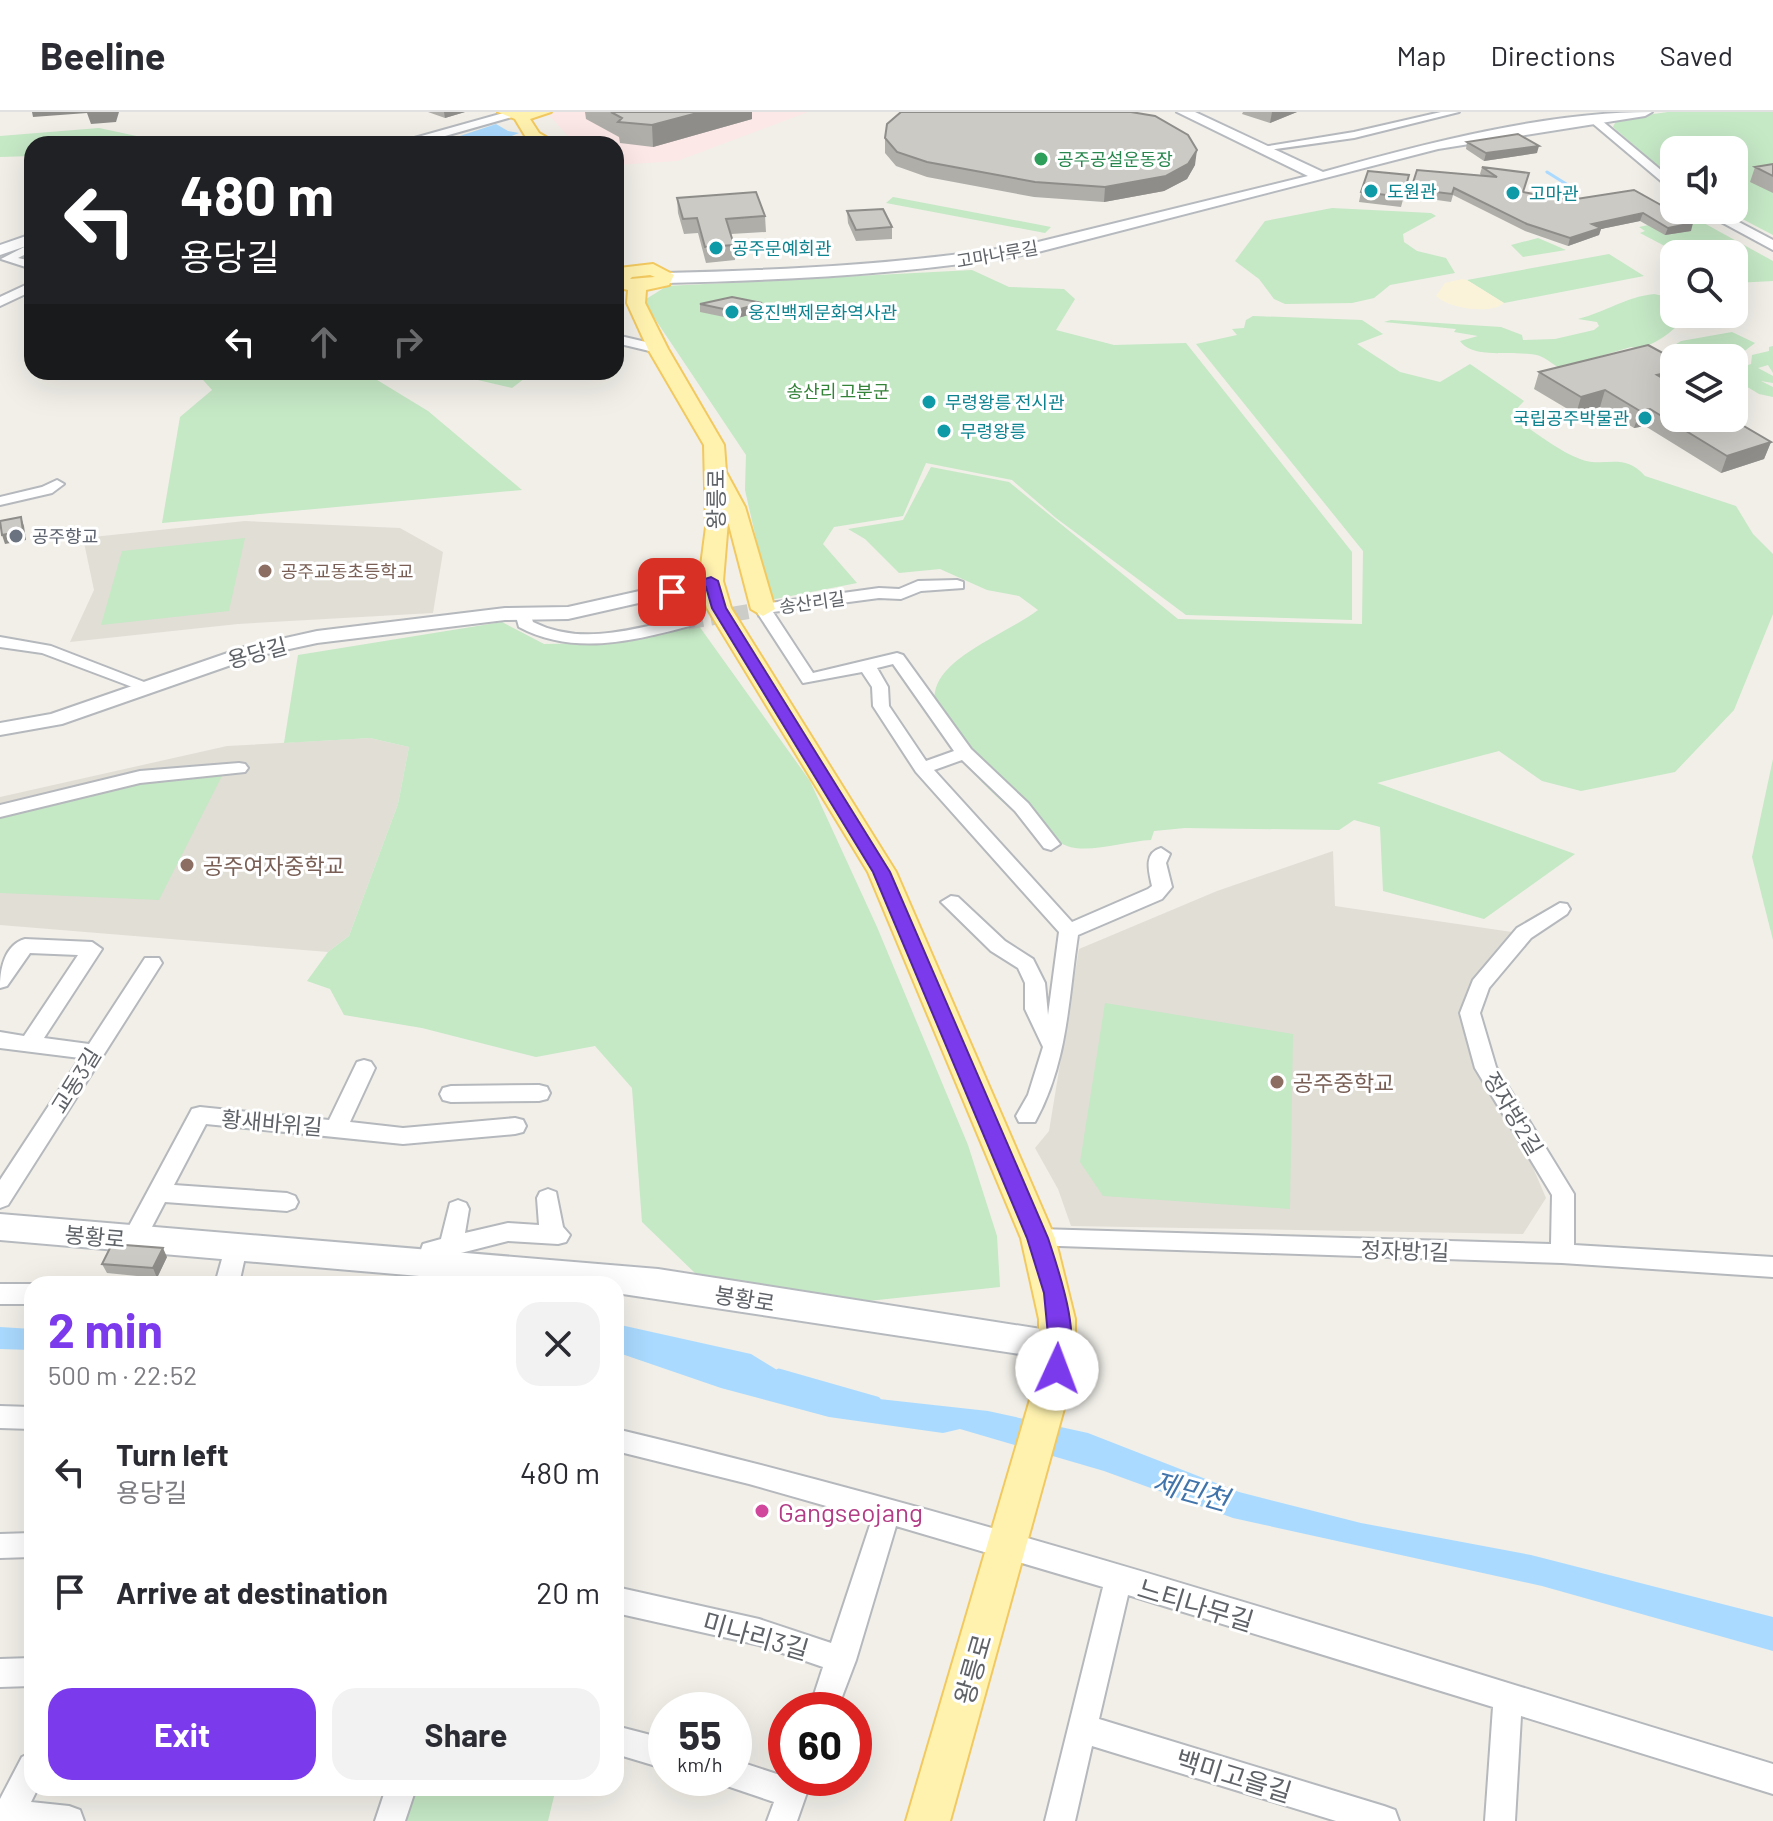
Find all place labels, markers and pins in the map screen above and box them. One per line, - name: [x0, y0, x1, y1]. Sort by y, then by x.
- place label: 공주공설운동장: [1057, 148, 1173, 170]
- marker: 공주공설운동장: [1032, 150, 1050, 168]
- place label: 도원관: [1387, 180, 1437, 202]
- marker: 도원관: [1362, 182, 1380, 200]
- place label: 고마관: [1529, 182, 1579, 204]
- marker: 고마관: [1504, 184, 1522, 202]
- place label: 공주문예회관: [732, 237, 832, 259]
- marker: 공주문예회관: [707, 239, 725, 257]
- place label: 웅진백제문화역사관: [748, 301, 897, 323]
- marker: 웅진백제문화역사관: [723, 303, 741, 321]
- place label: 무령왕릉 전시관: [945, 391, 1065, 413]
- marker: 무령왕릉 전시관: [920, 393, 938, 411]
- place label: 국립공주박물관: [1513, 407, 1629, 429]
- marker: 국립공주박물관: [1636, 409, 1654, 427]
- place label: 무령왕릉: [960, 420, 1026, 442]
- marker: 무령왕릉: [935, 422, 953, 440]
- place label: 공주향교: [32, 525, 98, 547]
- marker: 공주향교: [7, 527, 25, 545]
- pin: [638, 558, 706, 626]
- place label: 공주교동초등학교: [281, 560, 413, 582]
- marker: 공주교동초등학교: [256, 562, 274, 580]
- place label: 공주여자중학교: [203, 852, 345, 878]
- marker: 공주여자중학교: [178, 856, 196, 874]
- place label: 공주중학교: [1293, 1069, 1394, 1095]
- marker: 공주중학교: [1268, 1073, 1286, 1091]
- place label: Gangseojang: [778, 1496, 923, 1527]
- marker: Gangseojang: [753, 1502, 771, 1520]

